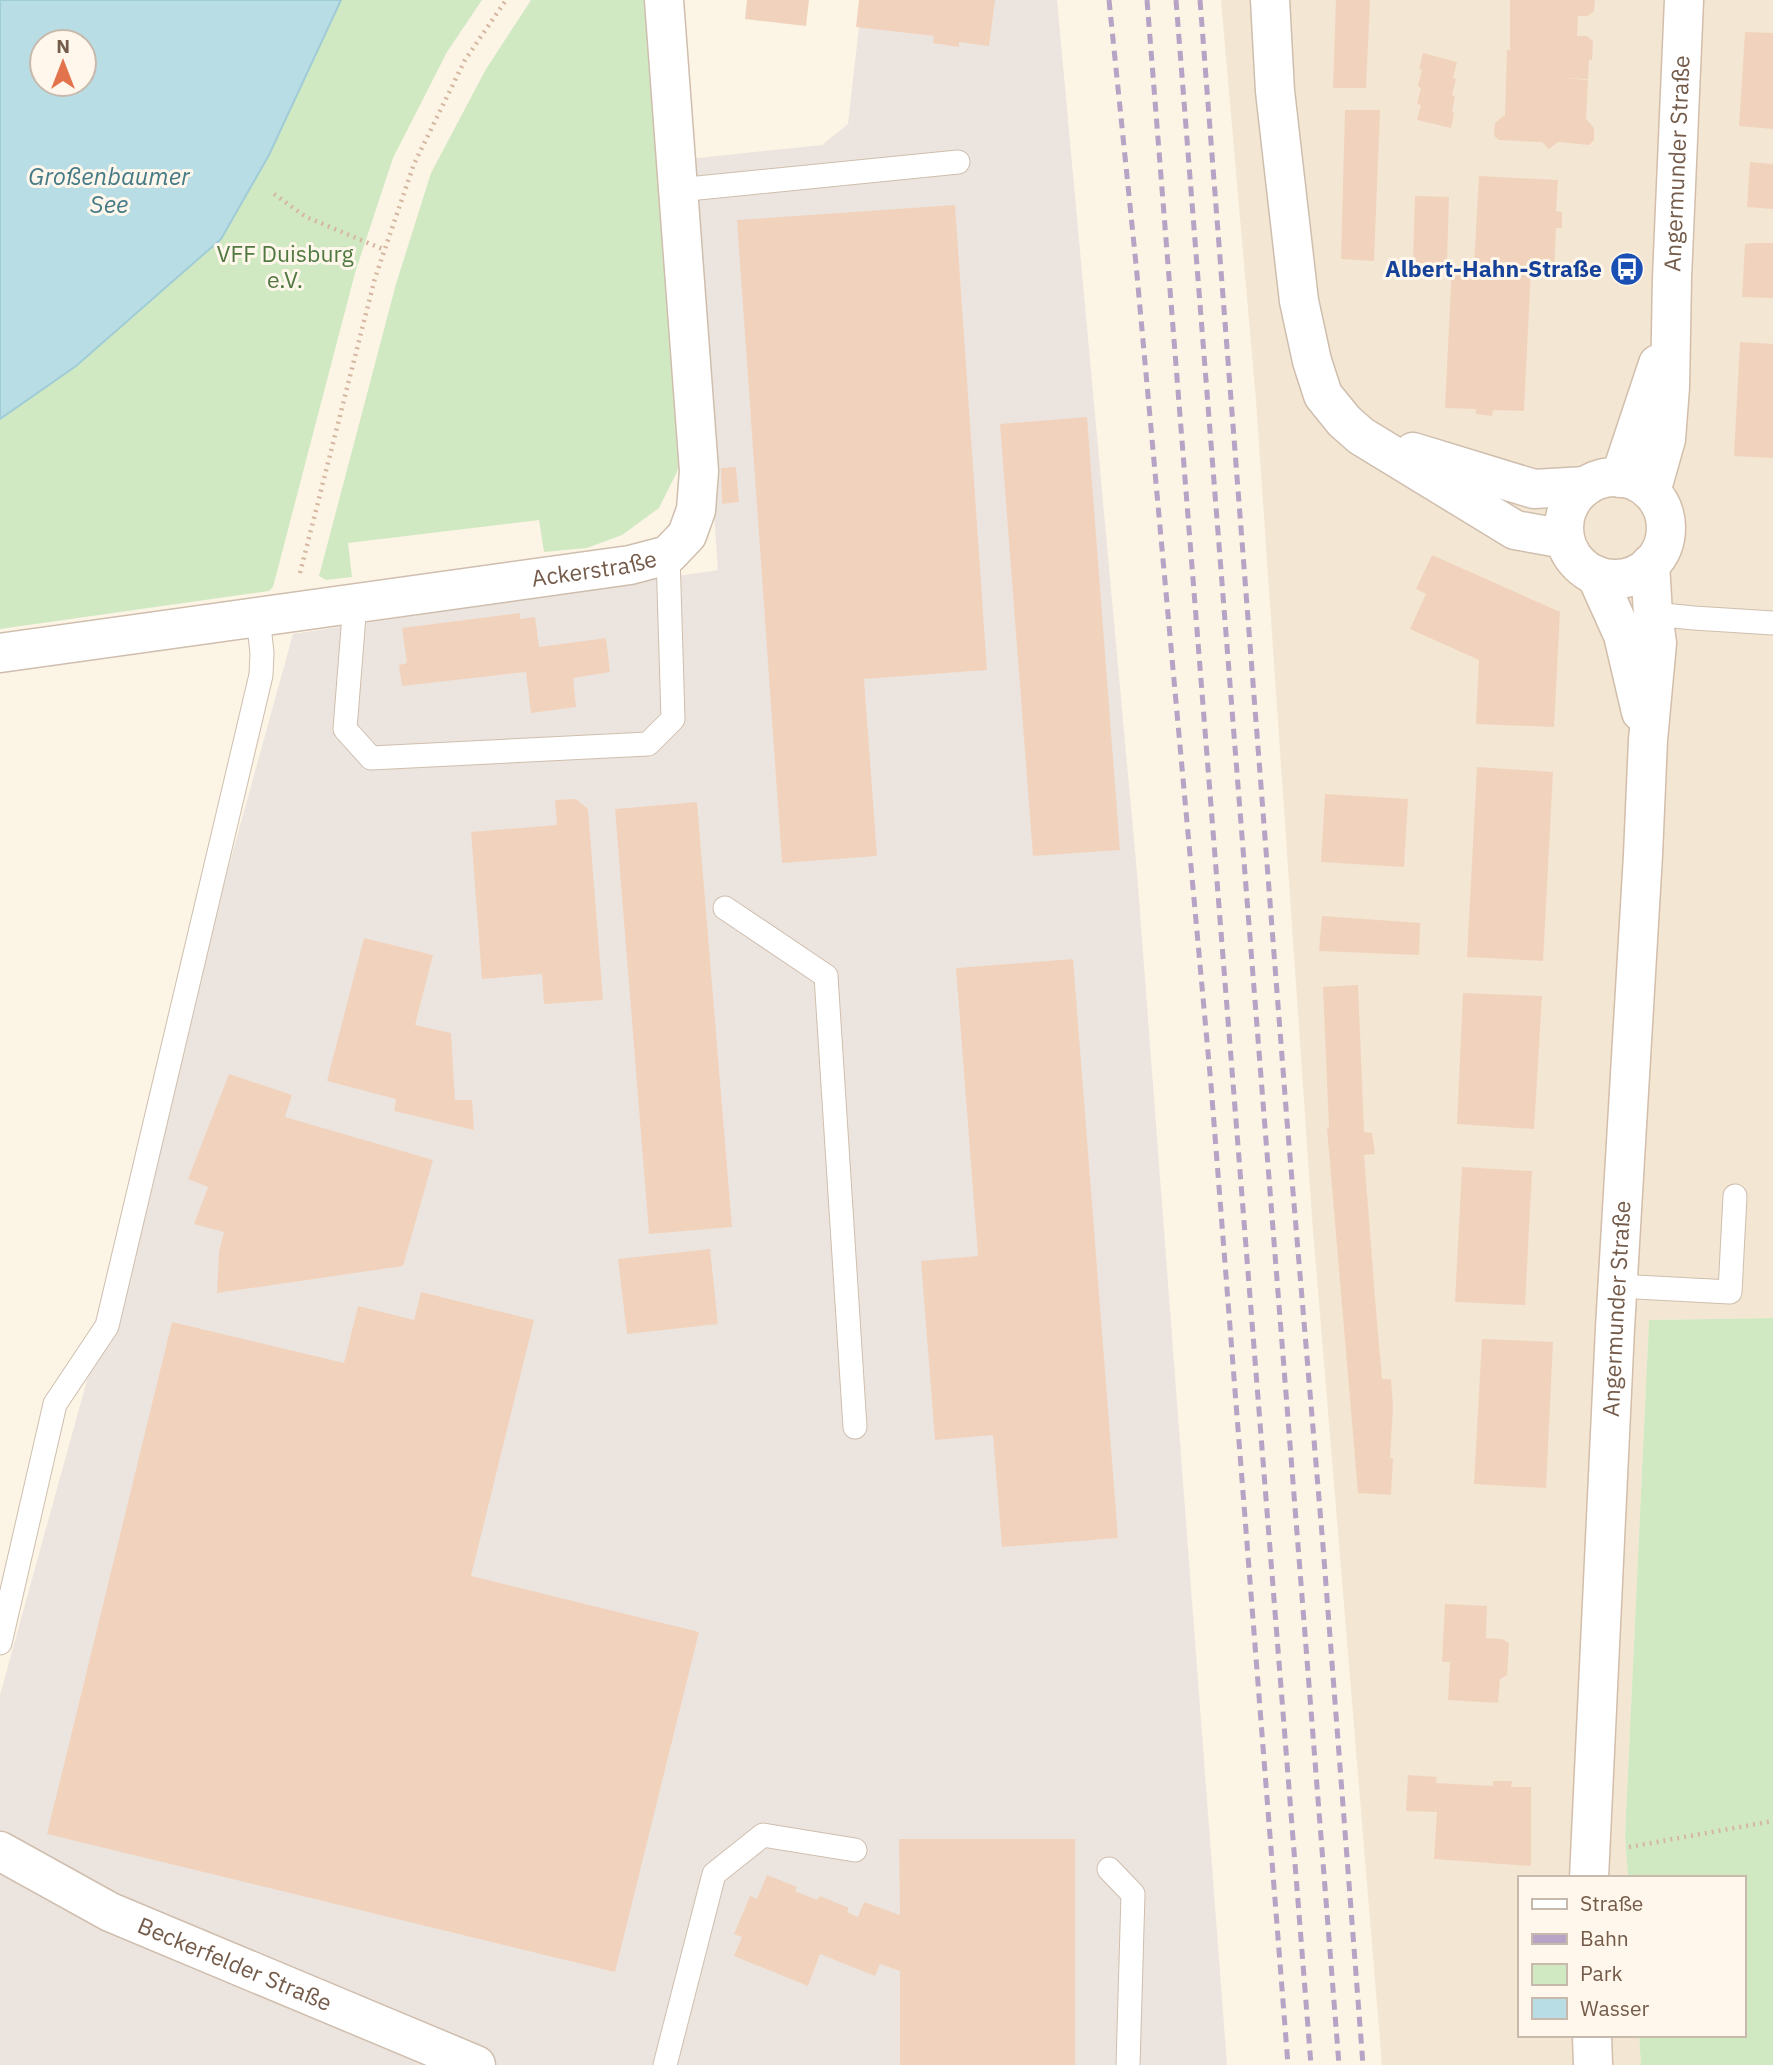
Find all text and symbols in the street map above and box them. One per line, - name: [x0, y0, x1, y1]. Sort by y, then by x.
- north arrow: [28, 28, 98, 98]
- text: N: [56, 34, 70, 58]
- street label: Angermunder Straße: [1656, 54, 1696, 272]
- water label: Großenbaumer See: [28, 160, 191, 220]
- park label: VFF Duisburg e.V.: [216, 238, 354, 294]
- bus stop icon: Albert-Hahn-Straße: [1608, 250, 1646, 288]
- place label: Albert-Hahn-Straße: [1385, 253, 1602, 283]
- street label: Ackerstraße: [529, 543, 660, 593]
- street label: Angermunder Straße: [1595, 1200, 1637, 1417]
- legend: [1518, 1876, 1745, 2037]
- text: Straße: [1580, 1889, 1643, 1917]
- street label: Beckerfelder Straße: [133, 1909, 337, 2017]
- text: Bahn: [1580, 1924, 1629, 1952]
- text: Park: [1580, 1959, 1623, 1987]
- text: Wasser: [1580, 1994, 1650, 2022]

